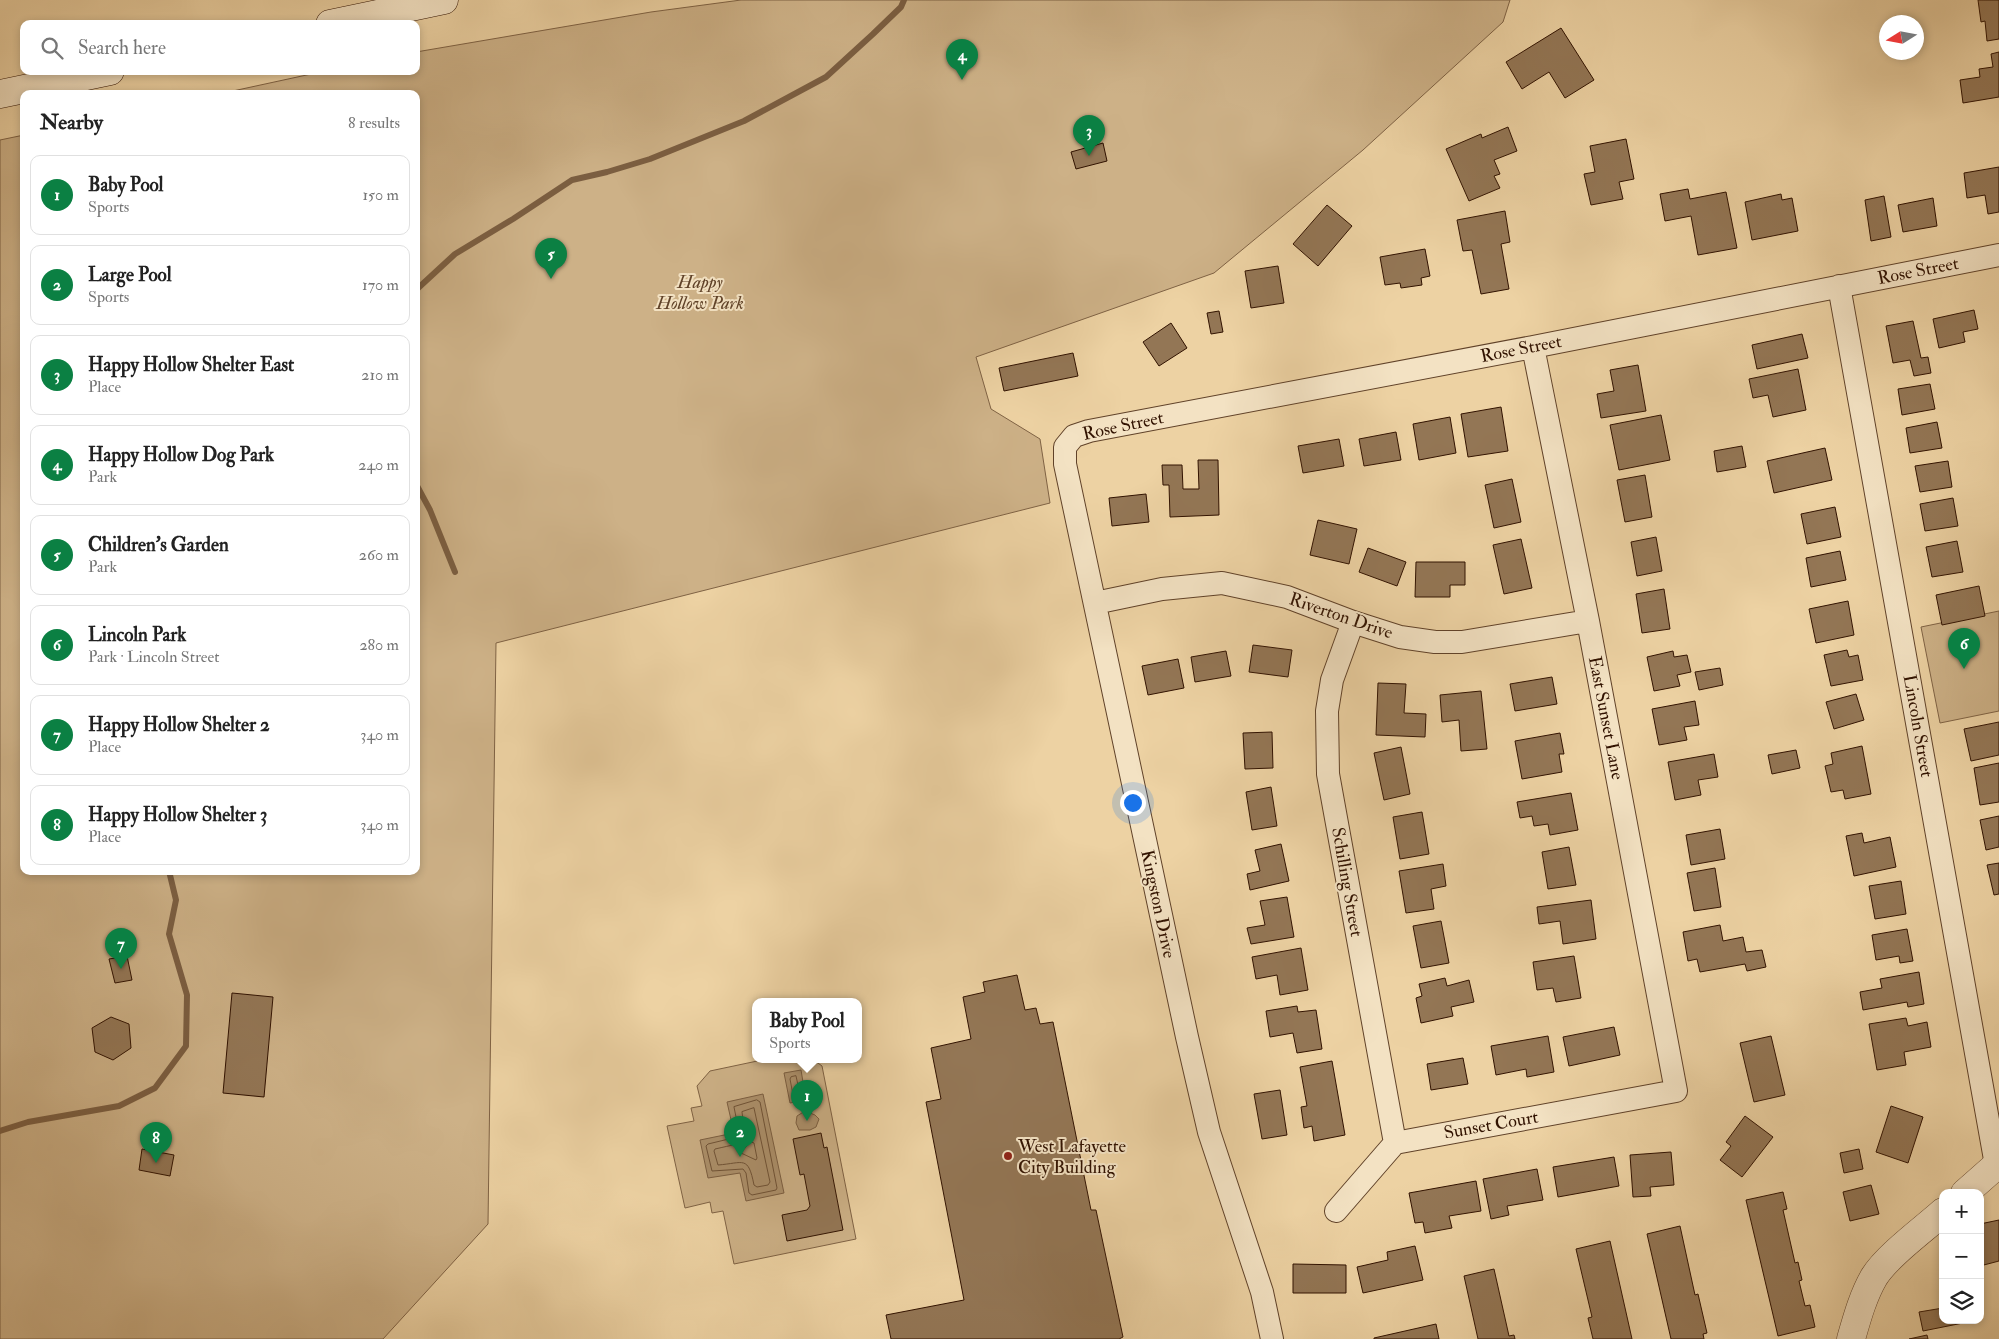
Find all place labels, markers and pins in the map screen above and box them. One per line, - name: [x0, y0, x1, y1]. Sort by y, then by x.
- pin: 4: [946, 39, 978, 80]
- pin: 3: [1073, 115, 1105, 156]
- pin: 5: [535, 238, 567, 279]
- pin: 6: [1948, 628, 1980, 669]
- pin: 7: [105, 928, 137, 969]
- pin: 1: [791, 1080, 823, 1121]
- pin: 2: [724, 1116, 756, 1157]
- pin: 8: [140, 1122, 172, 1163]
- place label: West Lafayette City Building: [1017, 1135, 1127, 1179]
- marker: West Lafayette City Building: [1002, 1150, 1014, 1162]

